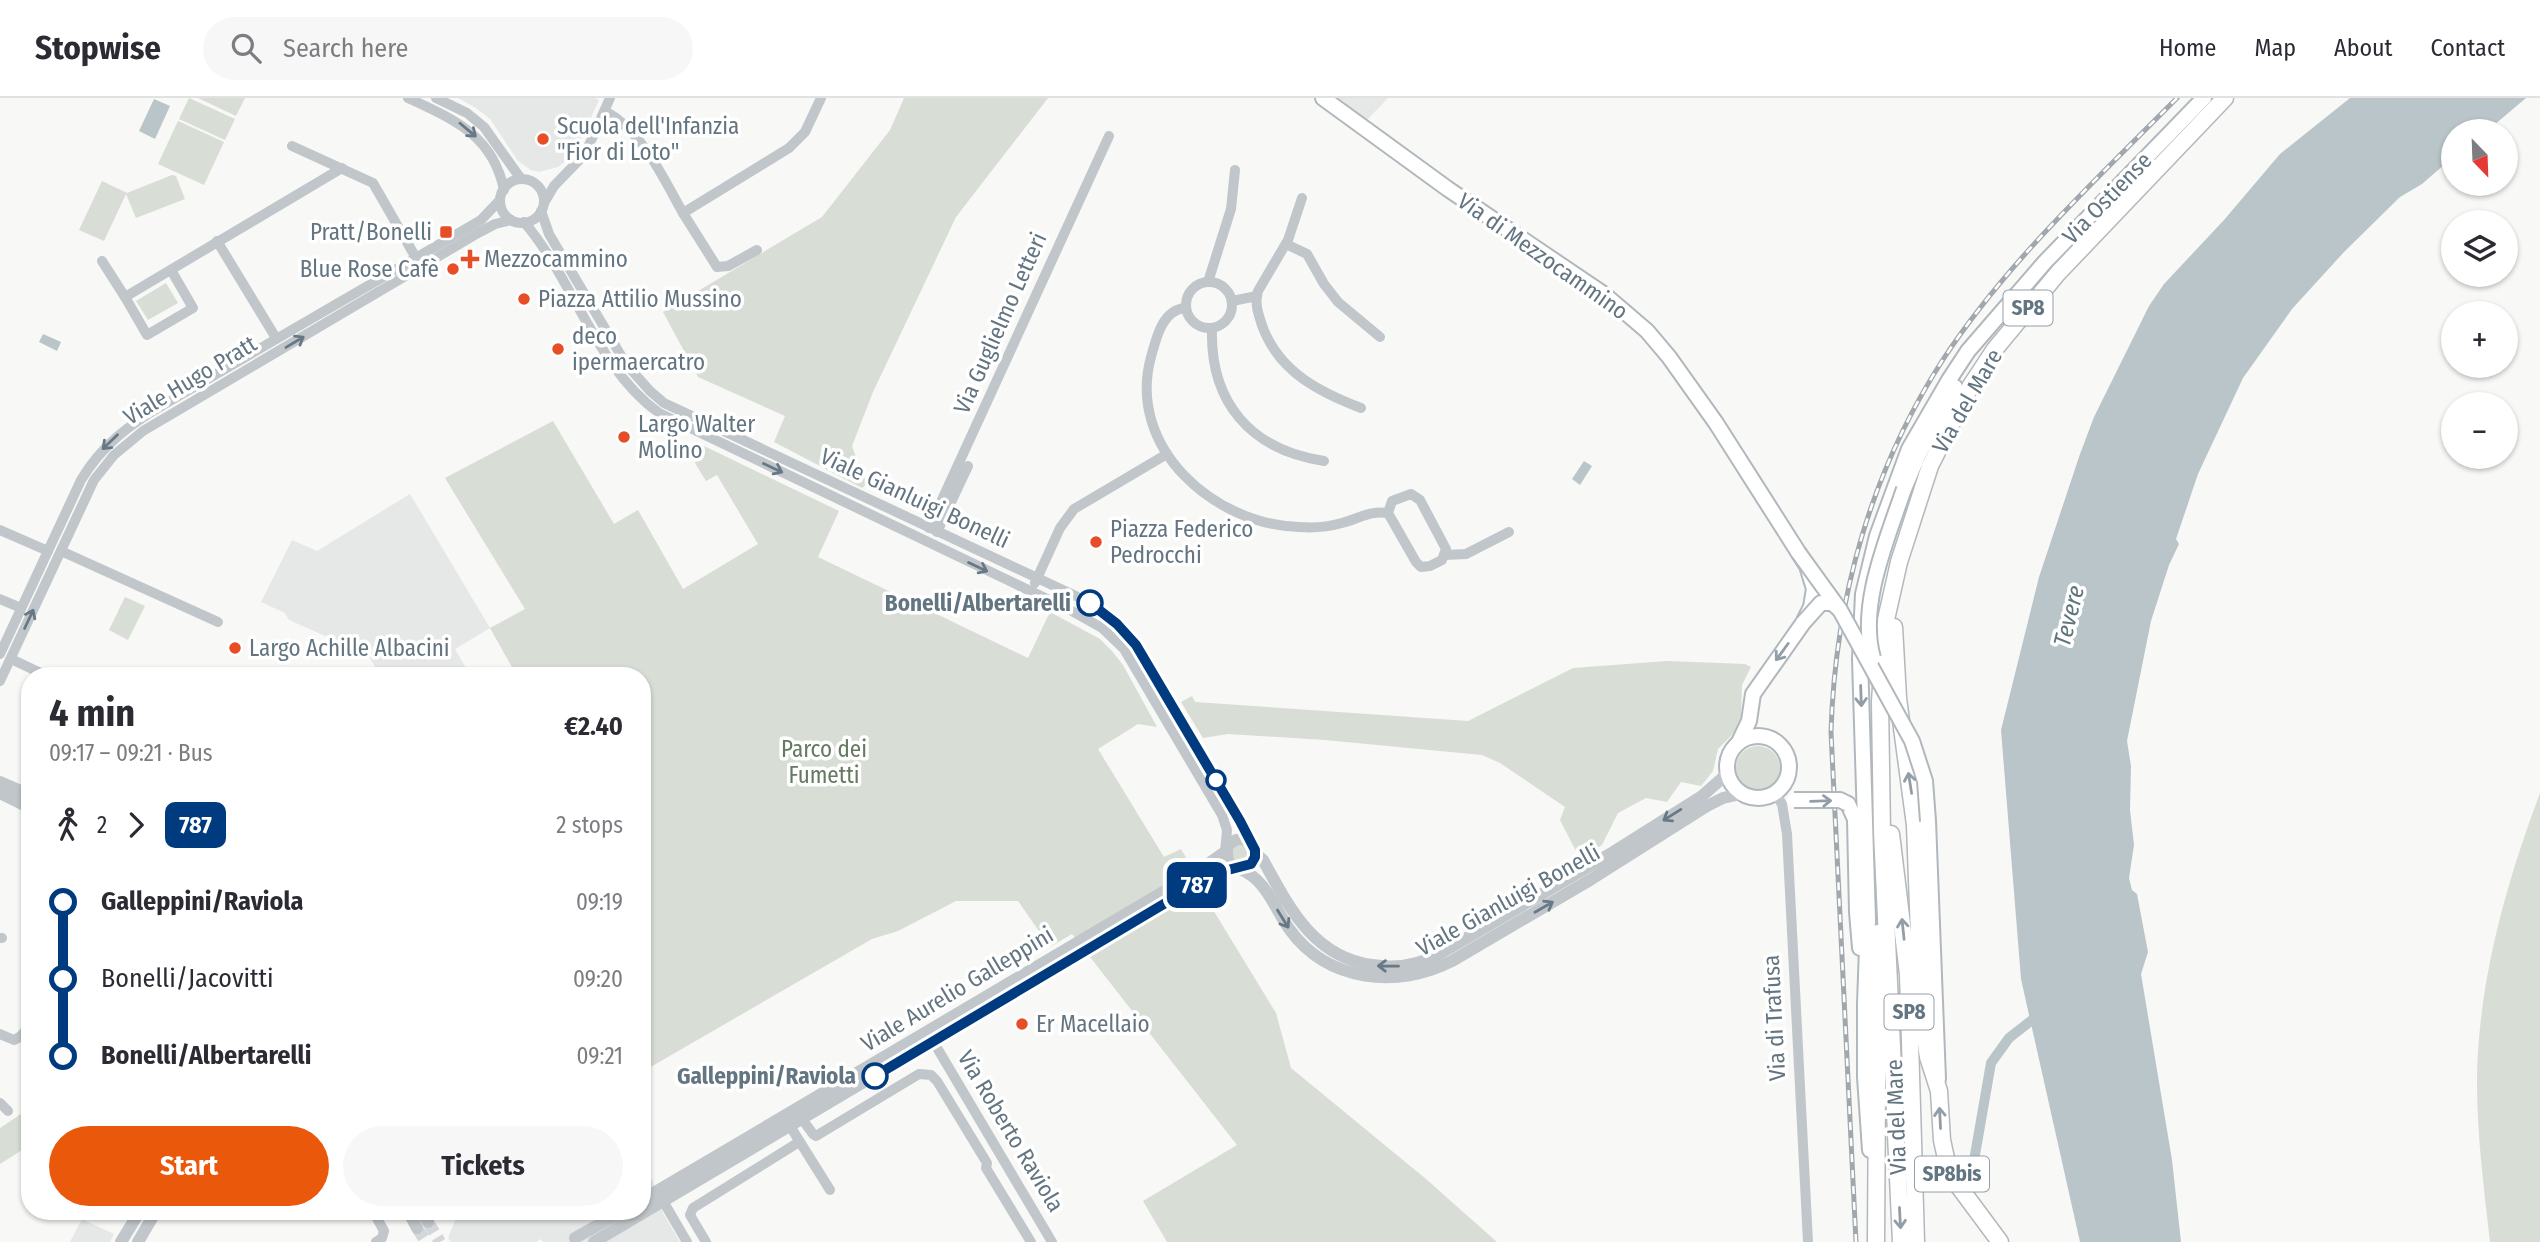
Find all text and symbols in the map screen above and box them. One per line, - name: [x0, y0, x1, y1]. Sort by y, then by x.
- search box: [203, 17, 693, 80]
- text: Stopwise: [35, 28, 161, 68]
- icon: search: [227, 29, 265, 67]
- text: Search here: [283, 33, 408, 64]
- text: Home: [2159, 34, 2216, 62]
- text: Map: [2254, 34, 2296, 62]
- text: About: [2334, 34, 2392, 62]
- text: Contact: [2430, 34, 2505, 62]
- place label: Scuola dell'Infanzia "Fior di Loto": [557, 112, 739, 166]
- north arrow: [2441, 119, 2518, 196]
- map controls: [2441, 119, 2518, 469]
- one-way arrow: [459, 122, 477, 138]
- marker: Scuola dell'Infanzia "Fior di Loto": [535, 131, 551, 147]
- street label: Via Ostiense: [2056, 146, 2158, 250]
- street label: Via di Mezzocammino: [1452, 187, 1634, 325]
- button: layers: [2441, 210, 2518, 287]
- place label: Pratt/Bonelli: [310, 218, 432, 246]
- marker: Pratt/Bonelli: [438, 224, 454, 240]
- street label: Via Guglielmo Letteri: [947, 228, 1053, 418]
- place label: Mezzocammino: [484, 245, 628, 273]
- marker: Mezzocammino: [462, 251, 478, 267]
- place label: Blue Rose Cafè: [300, 255, 439, 283]
- marker: Blue Rose Cafè: [445, 261, 461, 277]
- place label: Piazza Attilio Mussino: [538, 285, 742, 313]
- road number: SP8: [2004, 290, 2052, 326]
- marker: Piazza Attilio Mussino: [516, 291, 532, 307]
- button: +: [2441, 301, 2518, 378]
- place label: deco ipermaercatro: [572, 322, 705, 376]
- street label: Viale Hugo Pratt: [118, 329, 262, 431]
- one-way arrow: [284, 335, 304, 349]
- marker: deco ipermaercatro: [550, 341, 566, 357]
- street label: Via del Mare: [1926, 344, 2008, 458]
- button: −: [2441, 392, 2518, 469]
- place label: Largo Walter Molino: [638, 410, 755, 464]
- marker: Largo Walter Molino: [616, 429, 632, 445]
- one-way arrow: [102, 434, 119, 451]
- street label: Viale Gianluigi Bonelli: [816, 442, 1014, 554]
- one-way arrow: [762, 462, 783, 475]
- place label: Piazza Federico Pedrocchi: [1110, 515, 1253, 569]
- marker: Piazza Federico Pedrocchi: [1088, 534, 1104, 550]
- one-way arrow: [967, 561, 988, 574]
- water label: Tevere: [2048, 583, 2090, 649]
- place label: Bonelli/Albertarelli: [885, 589, 1071, 617]
- marker: Bonelli/Albertarelli: [1077, 590, 1103, 616]
- one-way arrow: [23, 609, 36, 630]
- place label: Largo Achille Albacini: [249, 634, 450, 662]
- marker: Largo Achille Albacini: [227, 640, 243, 656]
- one-way arrow: [1775, 642, 1789, 661]
- one-way arrow: [1854, 685, 1868, 708]
- text: 4 min: [49, 690, 135, 736]
- text: €2.40: [564, 711, 623, 742]
- park label: Parco dei Fumetti: [781, 735, 867, 789]
- text: 09:17 – 09:21 · Bus: [49, 739, 212, 767]
- unlabelled marker: [1206, 770, 1226, 790]
- one-way arrow: [1904, 773, 1917, 795]
- one-way arrow: [1810, 794, 1833, 807]
- icon: walk: [49, 806, 87, 844]
- icon: forward: [117, 806, 155, 844]
- one-way arrow: [1663, 808, 1683, 822]
- text: 2: [97, 811, 107, 839]
- text: 787: [179, 811, 212, 839]
- text: 2 stops: [556, 811, 623, 839]
- street label: Viale Gianluigi Bonelli: [1411, 838, 1605, 962]
- line badge: 787: [1157, 862, 1237, 908]
- text: 787: [1181, 871, 1213, 899]
- text: Galleppini/Raviola: [101, 886, 303, 917]
- text: 09:19: [576, 888, 623, 916]
- one-way arrow: [1534, 899, 1554, 913]
- one-way arrow: [1275, 909, 1290, 928]
- one-way arrow: [1897, 918, 1910, 941]
- street label: Viale Aurelio Galleppini: [856, 921, 1058, 1057]
- street label: Via di Trafusa: [1757, 954, 1791, 1082]
- one-way arrow: [1376, 959, 1399, 973]
- text: Bonelli/Jacovitti: [101, 963, 274, 994]
- text: 09:20: [573, 965, 623, 993]
- road number: SP8: [1884, 995, 1934, 1030]
- place label: Er Macellaio: [1036, 1010, 1150, 1038]
- marker: Er Macellaio: [1014, 1016, 1030, 1032]
- text: Bonelli/Albertarelli: [101, 1040, 311, 1071]
- text: 09:21: [577, 1042, 623, 1070]
- street label: Via Roberto Raviola: [952, 1045, 1070, 1217]
- street label: Via del Mare: [1880, 1059, 1912, 1175]
- place label: Galleppini/Raviola: [677, 1062, 856, 1090]
- marker: Galleppini/Raviola: [862, 1063, 888, 1089]
- one-way arrow: [1933, 1107, 1946, 1129]
- button: Start: [49, 1126, 329, 1206]
- button: Tickets: [343, 1126, 623, 1206]
- road number: SP8bis: [1915, 1156, 1989, 1192]
- one-way arrow: [1893, 1207, 1906, 1230]

